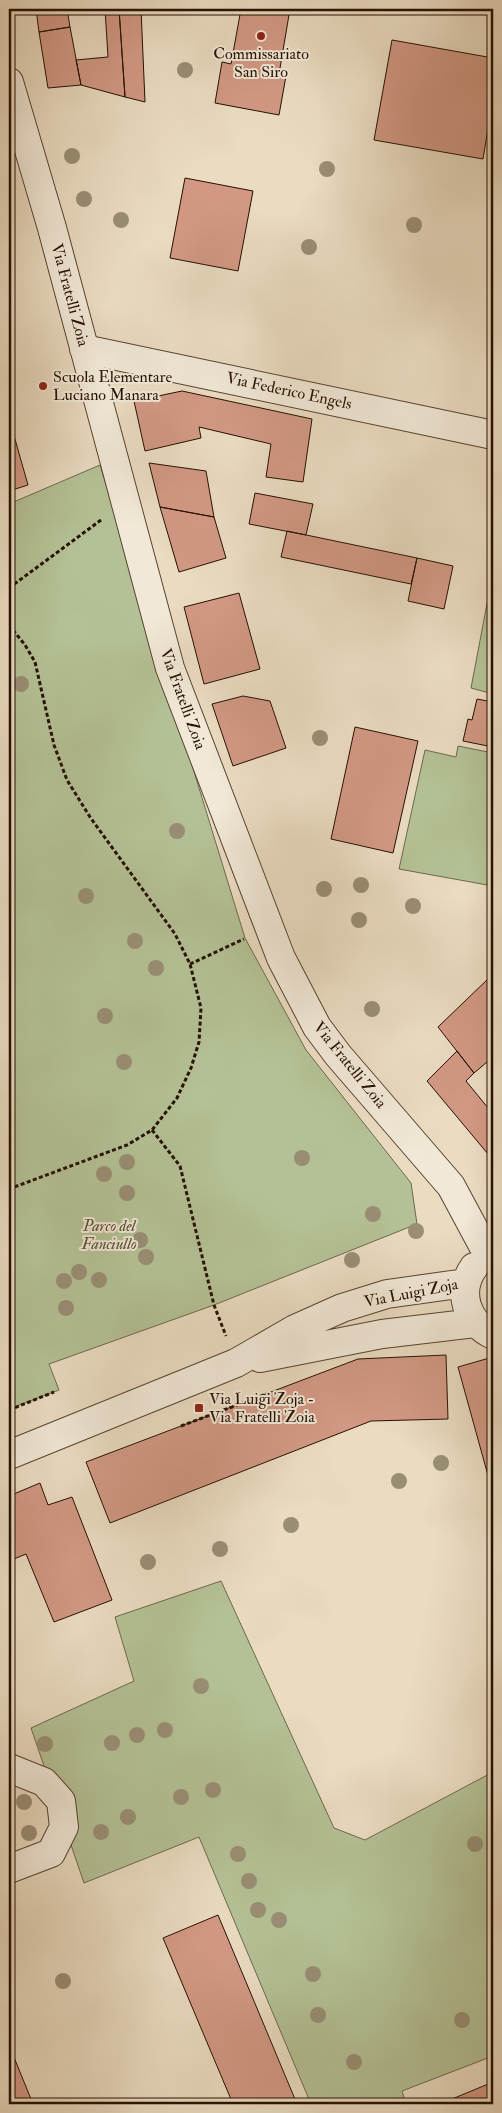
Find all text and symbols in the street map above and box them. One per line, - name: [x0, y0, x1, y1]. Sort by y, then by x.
- marker: Commissariato San Siro: [255, 30, 267, 42]
- place label: Commissariato San Siro: [213, 44, 309, 82]
- street label: Via Fratelli Zoia: [47, 241, 93, 349]
- place label: Scuola Elementare Luciano Manara: [53, 367, 172, 405]
- street label: Via Federico Engels: [224, 368, 354, 414]
- marker: Scuola Elementare Luciano Manara: [37, 380, 49, 392]
- street label: Via Fratelli Zoia: [156, 646, 211, 753]
- street label: Via Fratelli Zoia: [309, 1018, 391, 1113]
- park label: Parco del Fanciullo: [80, 1216, 137, 1254]
- street label: Via Luigi Zoja: [362, 1274, 460, 1312]
- place label: Via Luigi Zoja - Via Fratelli Zoia: [209, 1389, 315, 1427]
- marker: Via Luigi Zoja - Via Fratelli Zoia: [193, 1402, 205, 1414]

